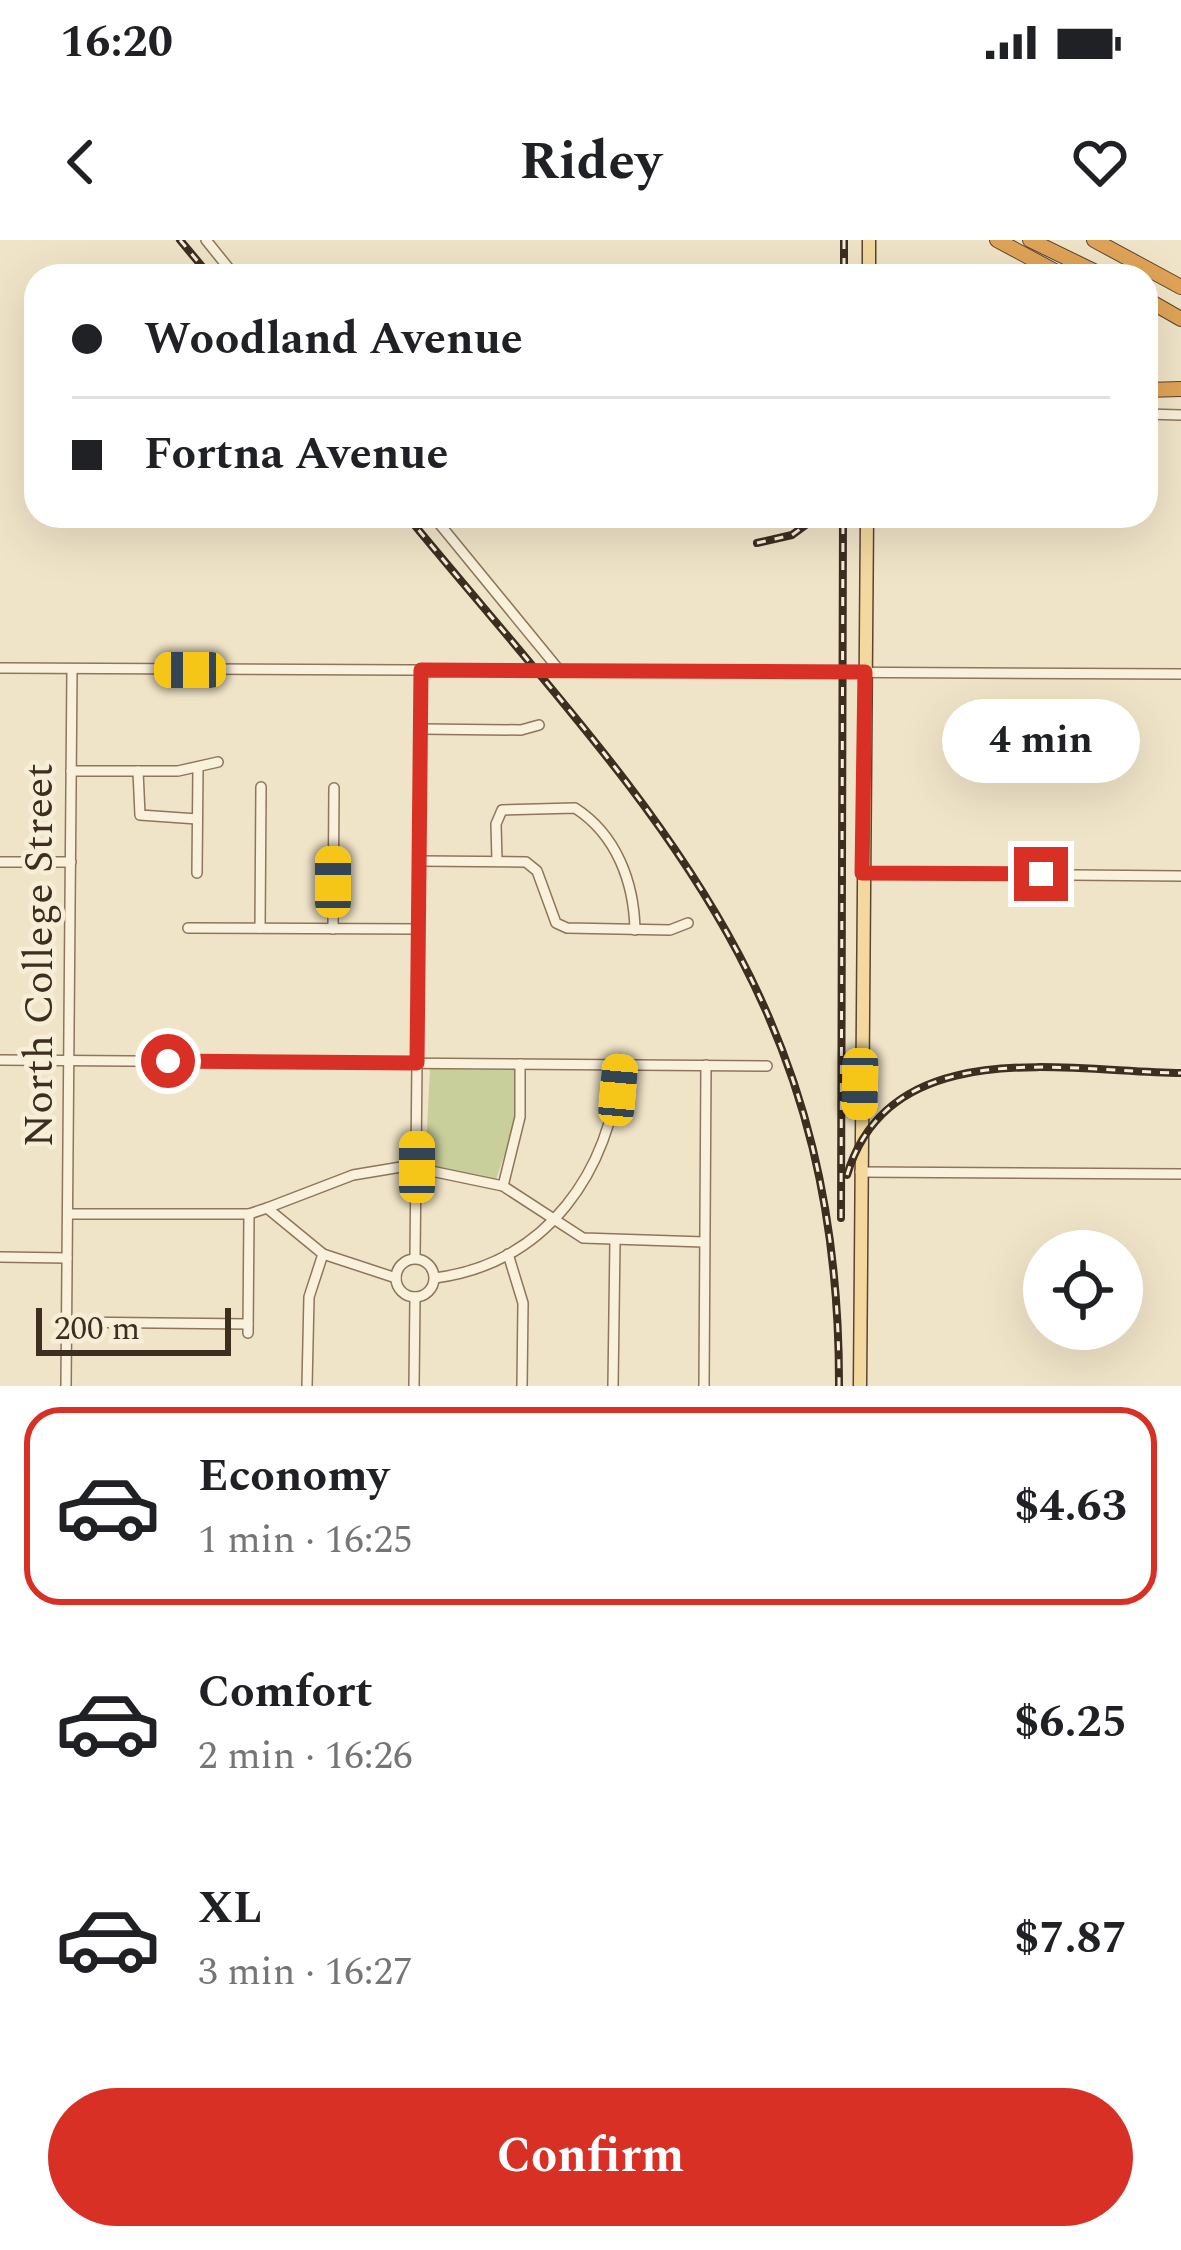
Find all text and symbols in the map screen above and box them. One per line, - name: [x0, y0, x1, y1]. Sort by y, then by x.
- text: 16:20: [60, 8, 173, 77]
- text: Ridey: [520, 121, 661, 203]
- icon: back: [48, 129, 114, 195]
- icon: heart: [1067, 129, 1133, 195]
- text: Woodland Avenue: [144, 305, 523, 374]
- text: Fortna Avenue: [144, 420, 448, 489]
- car: [154, 652, 226, 688]
- callout: 4 min: [942, 700, 1140, 784]
- text: 4 min: [989, 711, 1093, 770]
- street label: North College Street: [8, 763, 71, 1147]
- car: [315, 846, 351, 918]
- route end: [1014, 847, 1068, 901]
- route start: [141, 1034, 195, 1088]
- car: [841, 1048, 879, 1120]
- car: [597, 1053, 639, 1127]
- car: [399, 1131, 435, 1203]
- map controls: [1023, 1230, 1143, 1350]
- button: locate: [1023, 1230, 1143, 1350]
- scale bar: [36, 1302, 231, 1355]
- text: 200 m: [54, 1304, 140, 1354]
- text: Economy: [198, 1442, 389, 1511]
- icon: car: [54, 1452, 162, 1560]
- text: $4.63: [1014, 1472, 1127, 1541]
- text: 1 min · 16:25: [198, 1511, 413, 1570]
- text: Comfort: [198, 1658, 373, 1727]
- icon: car: [54, 1668, 162, 1776]
- text: $6.25: [1014, 1688, 1127, 1757]
- text: 2 min · 16:26: [198, 1727, 413, 1786]
- text: XL: [198, 1874, 262, 1943]
- icon: car: [54, 1884, 162, 1992]
- text: $7.87: [1014, 1904, 1127, 1973]
- text: 3 min · 16:27: [198, 1943, 413, 2002]
- button: Confirm: [48, 2088, 1133, 2226]

